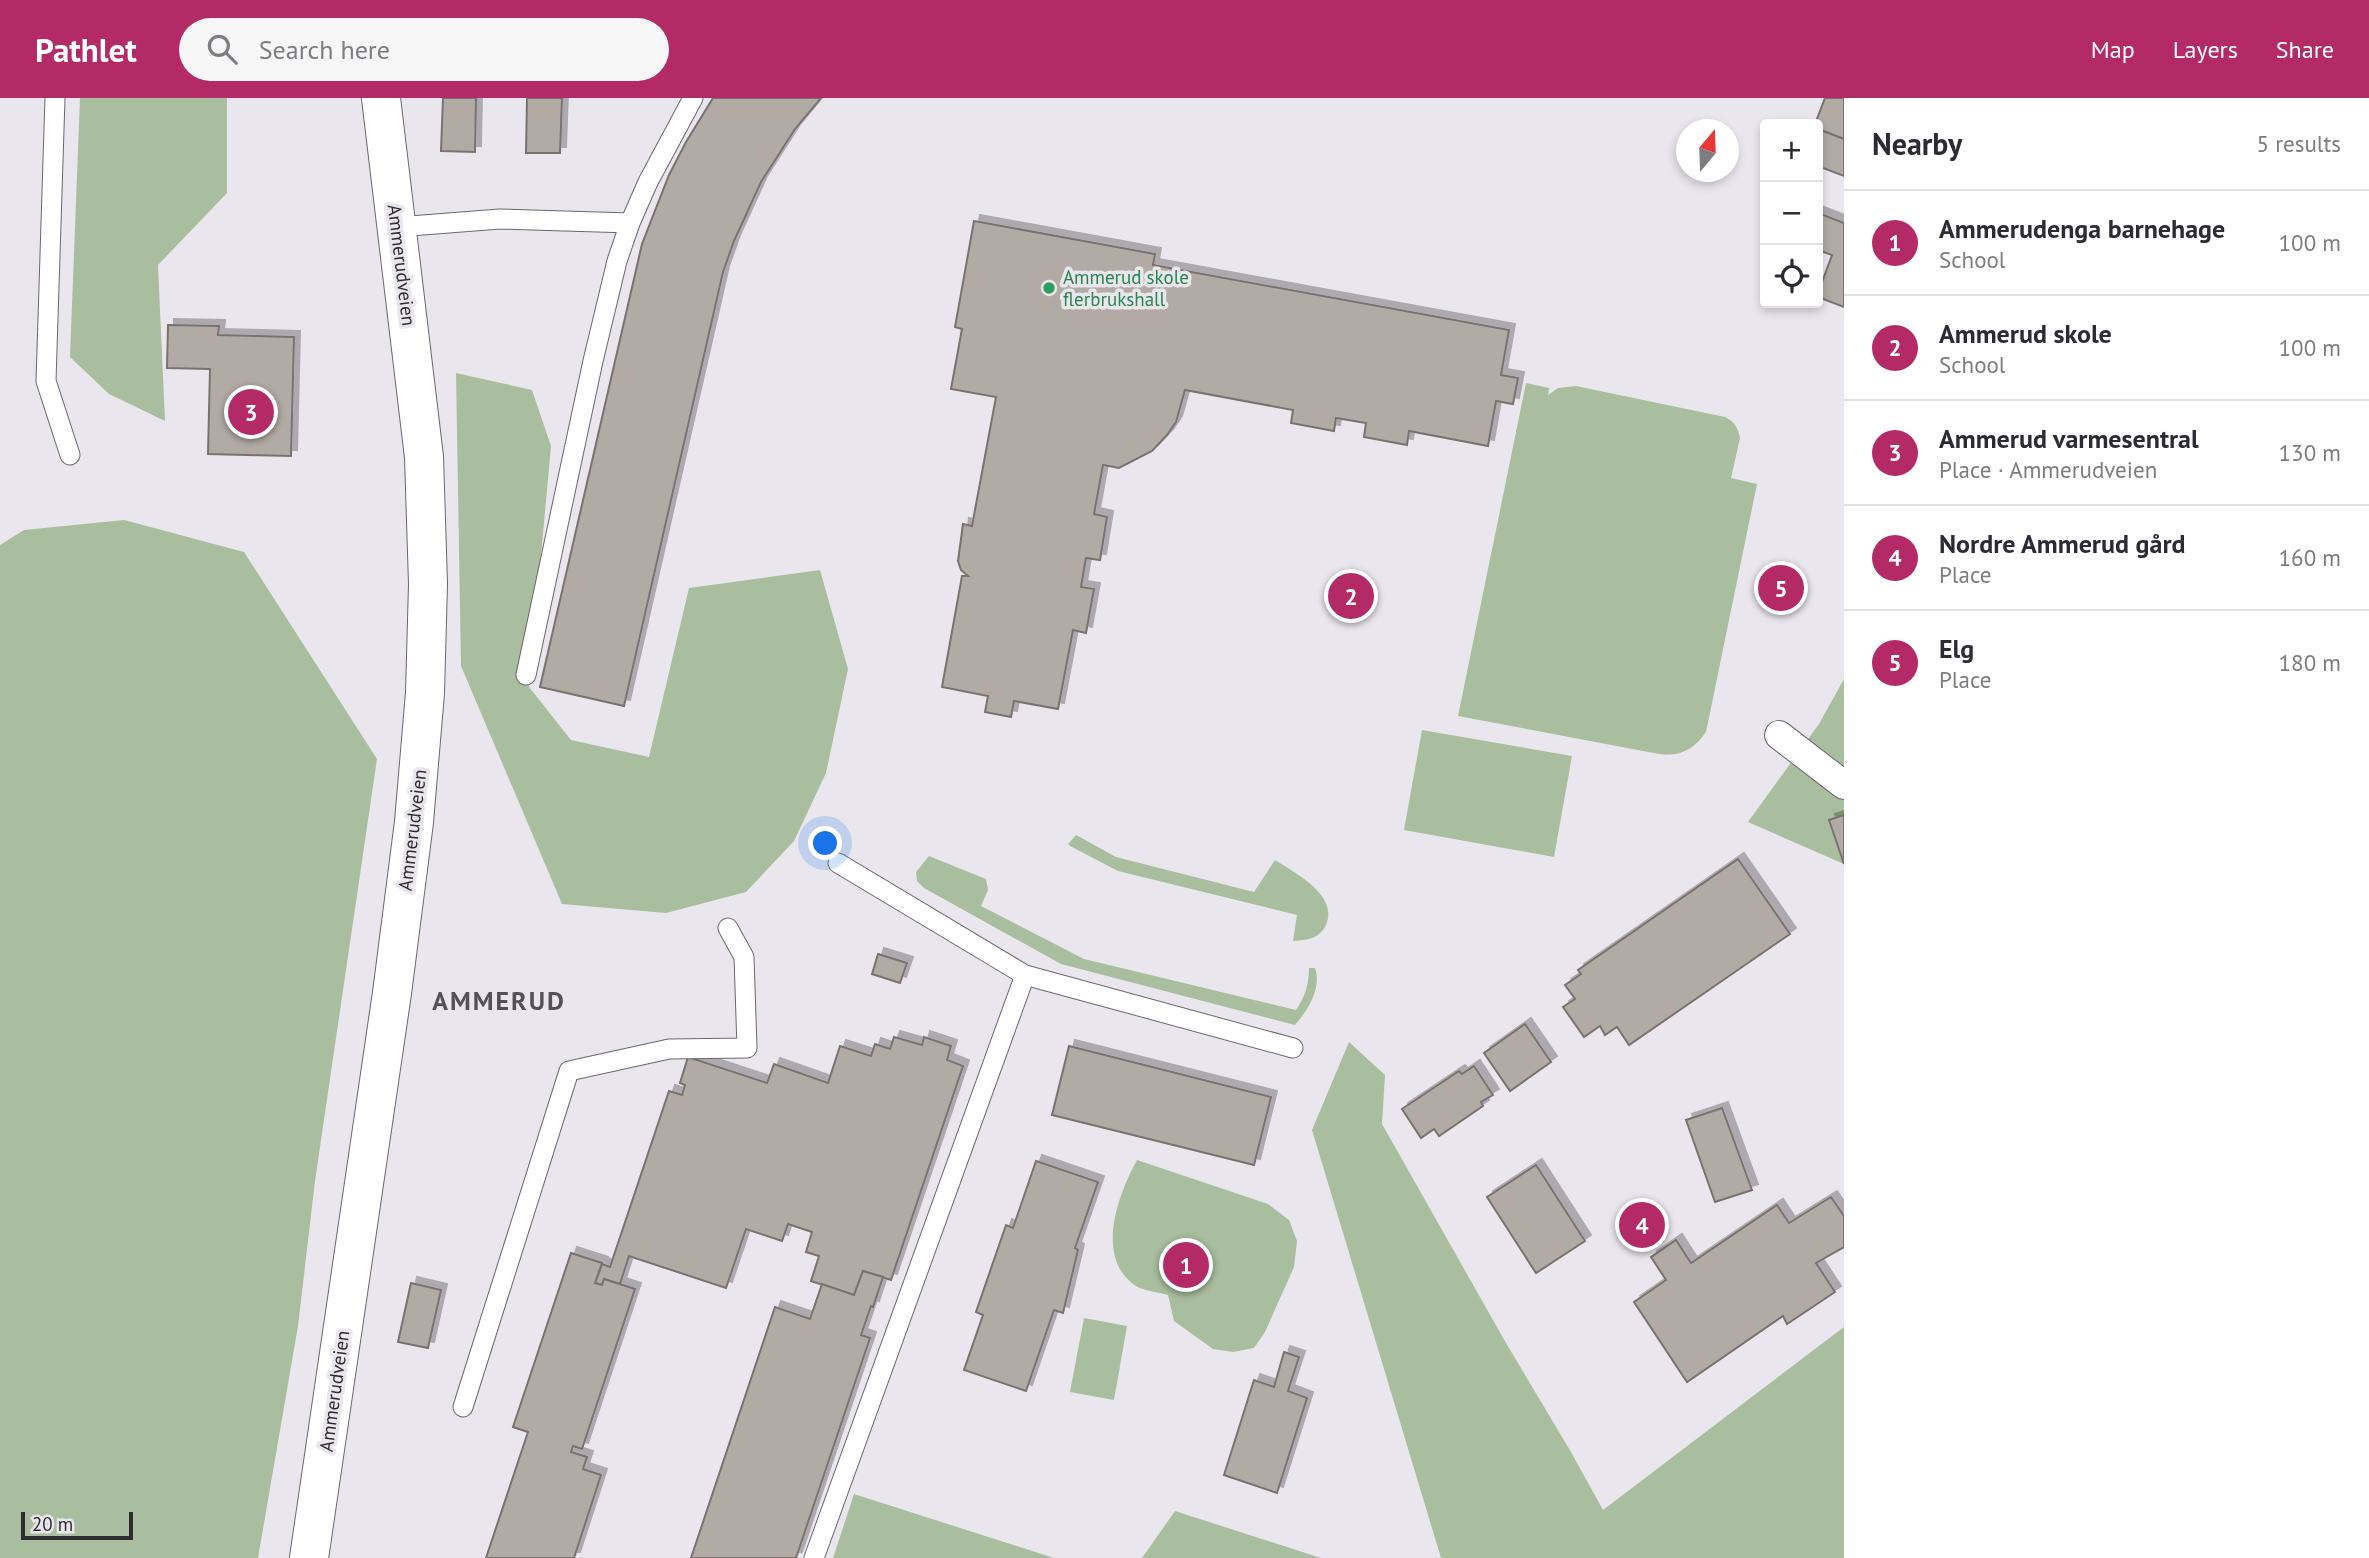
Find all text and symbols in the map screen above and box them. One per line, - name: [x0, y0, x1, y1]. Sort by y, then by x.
- search box: [179, 18, 669, 81]
- text: Pathlet: [35, 28, 137, 71]
- icon: search: [203, 30, 241, 68]
- text: Search here: [259, 33, 390, 66]
- text: Map: [2091, 34, 2135, 65]
- text: Layers: [2173, 34, 2238, 65]
- text: Share: [2276, 34, 2334, 65]
- north arrow: [1676, 119, 1739, 182]
- map controls: [1760, 119, 1823, 308]
- button: +: [1760, 119, 1823, 182]
- text: Nearby: [1872, 124, 1962, 163]
- text: 5 results: [2257, 129, 2341, 158]
- button: −: [1760, 182, 1823, 245]
- street label: Ammerudveien: [383, 203, 421, 327]
- text: Ammerudenga barnehage: [1939, 212, 2225, 245]
- text: 1: [1888, 228, 1902, 257]
- text: 100 m: [2279, 228, 2341, 257]
- button: locate: [1760, 245, 1823, 308]
- text: School: [1939, 245, 2006, 274]
- place label: Ammerud skole flerbrukshall: [1063, 265, 1189, 311]
- marker: Ammerud skole flerbrukshall: [1041, 280, 1057, 296]
- text: Ammerud skole: [1939, 317, 2112, 350]
- text: 2: [1888, 333, 1902, 362]
- text: 100 m: [2279, 333, 2341, 362]
- text: School: [1939, 350, 2006, 379]
- pin: 3: [228, 386, 274, 438]
- text: Ammerud varmesentral: [1939, 422, 2199, 455]
- text: 3: [1888, 438, 1902, 467]
- text: 130 m: [2279, 438, 2341, 467]
- text: Place · Ammerudveien: [1939, 455, 2157, 484]
- text: Nordre Ammerud gård: [1939, 527, 2186, 560]
- text: 4: [1888, 543, 1902, 572]
- text: 160 m: [2279, 543, 2341, 572]
- text: Place: [1939, 560, 1992, 589]
- pin: 5: [1758, 562, 1804, 614]
- pin: 2: [1328, 570, 1374, 622]
- text: Elg: [1939, 632, 1974, 665]
- text: 5: [1888, 648, 1902, 677]
- text: 180 m: [2279, 648, 2341, 677]
- text: Place: [1939, 665, 1992, 694]
- street label: Ammerudveien: [393, 768, 431, 892]
- your location: [808, 826, 842, 860]
- district label: AMMERUD: [432, 984, 566, 1017]
- pin: 4: [1619, 1199, 1665, 1251]
- pin: 1: [1163, 1239, 1209, 1291]
- street label: Ammerudveien: [314, 1329, 354, 1453]
- scale bar: [21, 1509, 133, 1541]
- text: 20 m: [32, 1512, 73, 1536]

